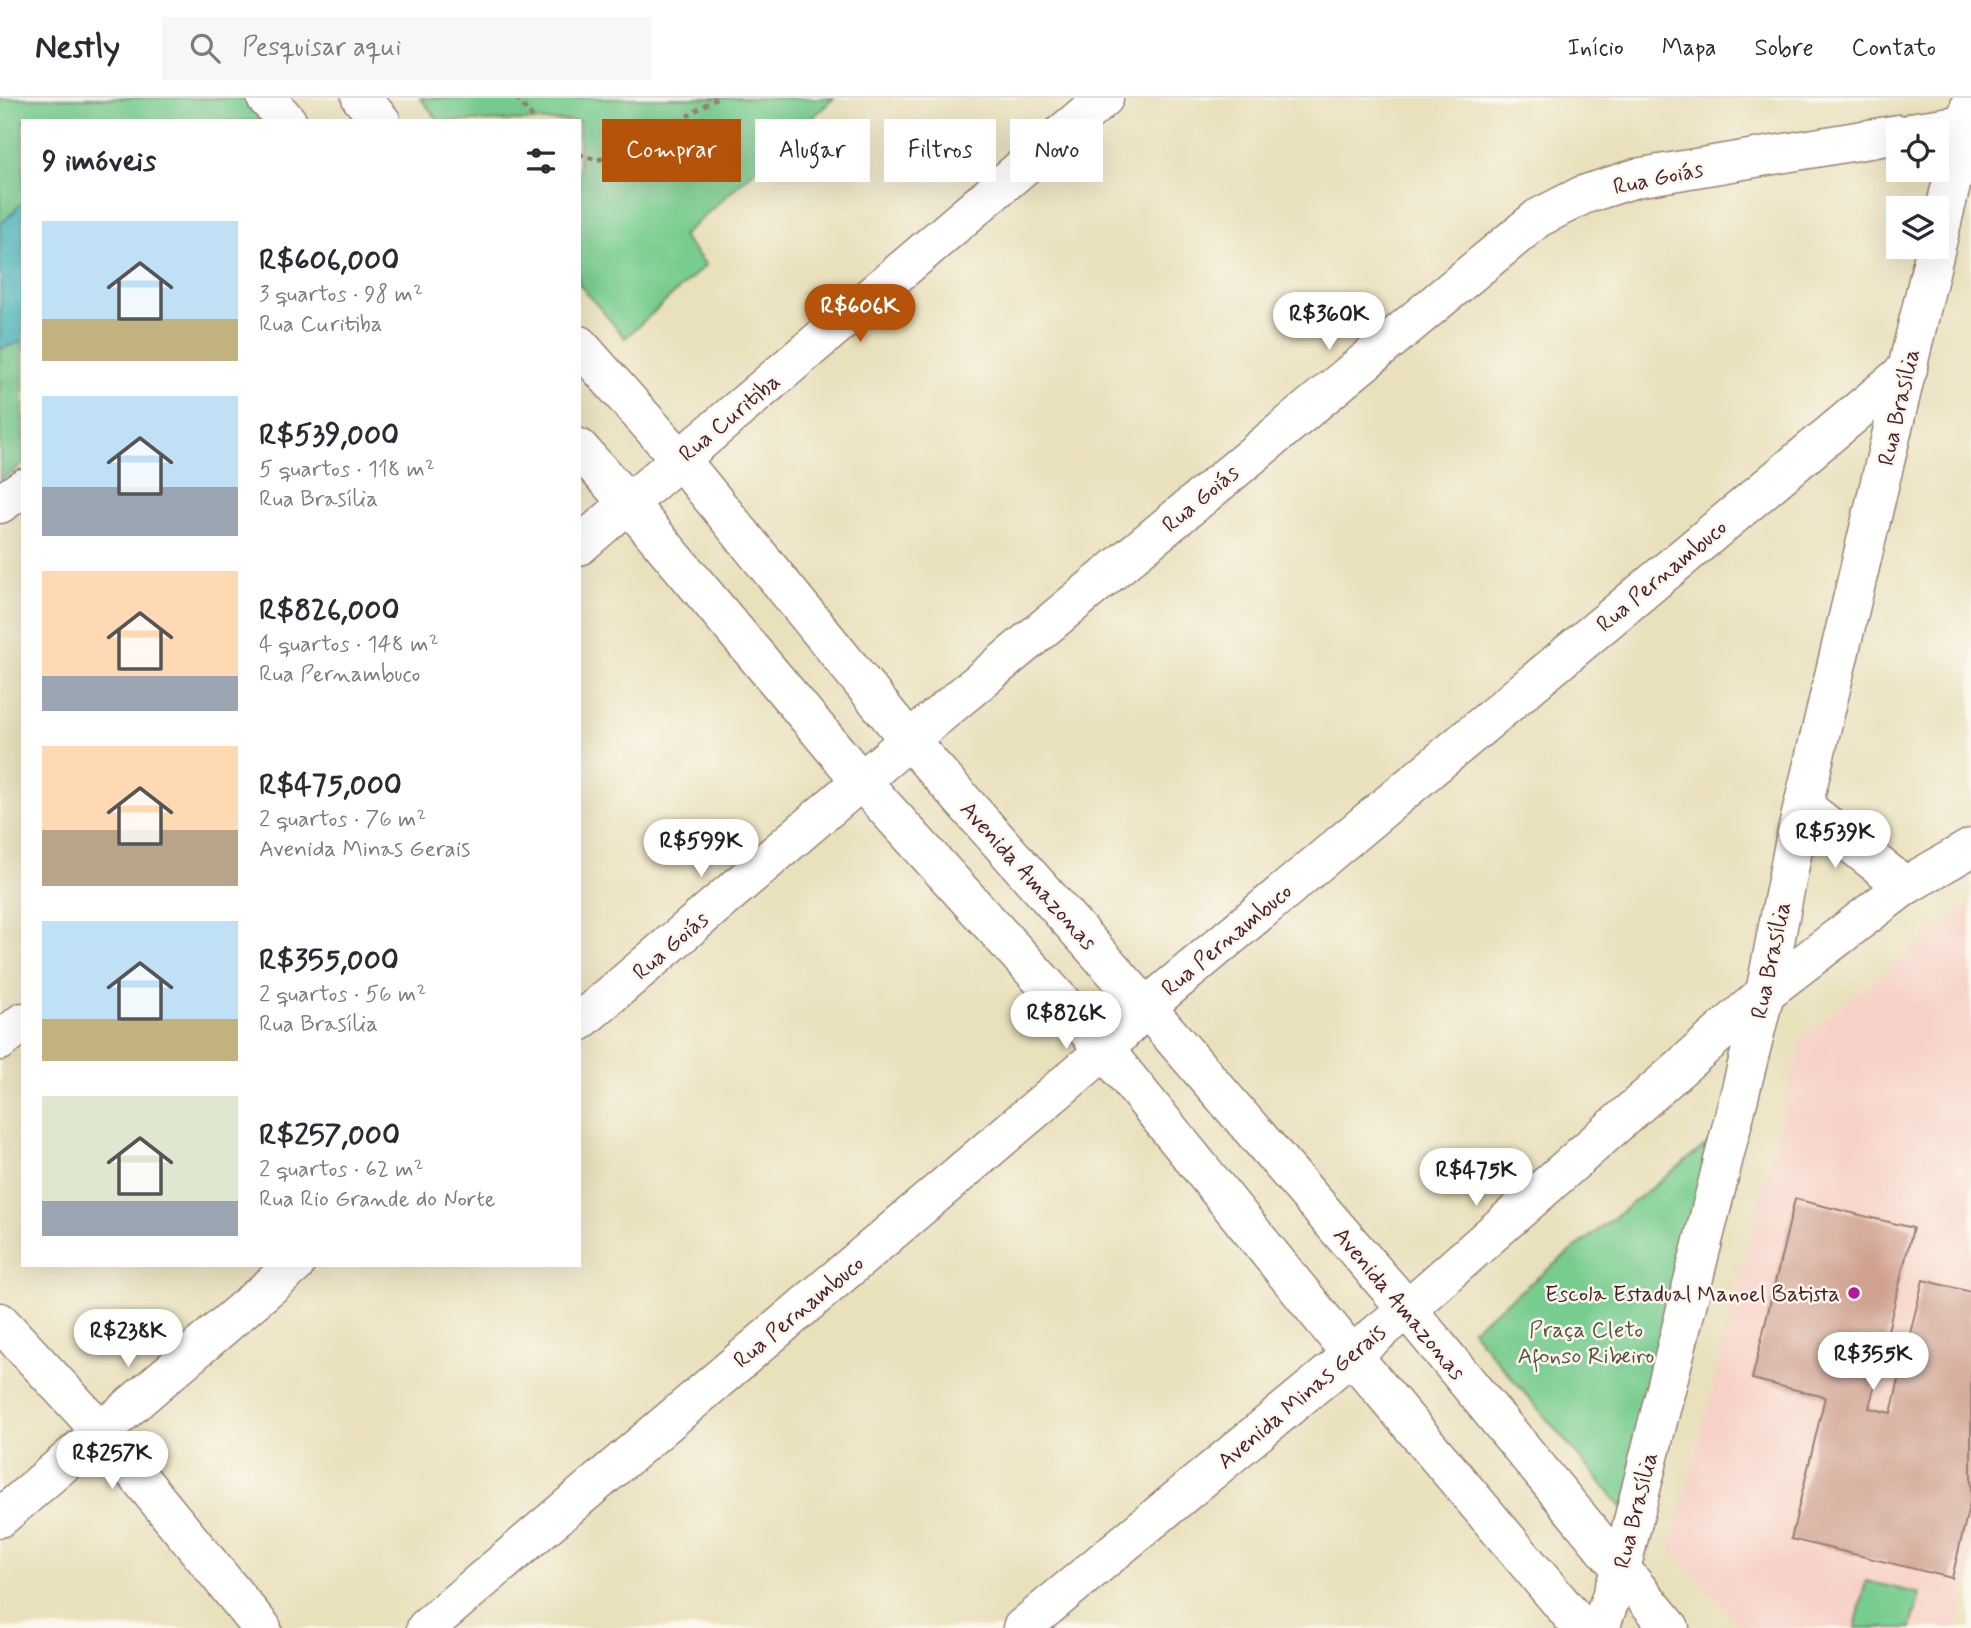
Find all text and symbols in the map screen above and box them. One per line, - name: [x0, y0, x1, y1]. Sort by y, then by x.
- search box: [162, 17, 652, 80]
- text: Nestly: [35, 26, 120, 70]
- icon: search: [186, 29, 224, 67]
- text: Pesquisar aqui: [242, 31, 401, 65]
- text: Início: [1567, 33, 1624, 64]
- text: Mapa: [1662, 33, 1716, 64]
- text: Sobre: [1754, 33, 1814, 64]
- text: Contato: [1852, 33, 1936, 64]
- chip: Comprar: [602, 119, 741, 182]
- chip: Alugar: [755, 119, 870, 182]
- chip: Filtros: [884, 119, 996, 182]
- chip: Novo: [1010, 119, 1103, 182]
- map controls: [1886, 119, 1949, 259]
- button: locate: [1886, 119, 1949, 182]
- text: 9 imóveis: [42, 142, 156, 181]
- icon: filters: [522, 142, 560, 180]
- street label: Rua Goiás: [1611, 155, 1706, 203]
- button: layers: [1886, 196, 1949, 259]
- text: R$606,000: [259, 241, 399, 280]
- icon: home: [98, 249, 182, 333]
- text: 3 quartos · 98 m²: [259, 280, 423, 310]
- pin: R$606K: [803, 285, 917, 344]
- text: R$606K: [821, 292, 899, 322]
- pin: R$360K: [1272, 292, 1386, 352]
- text: R$360K: [1289, 300, 1369, 330]
- text: Rua Curitiba: [259, 310, 383, 340]
- street label: Rua Brasília: [1872, 346, 1928, 469]
- street label: Rua Curitiba: [673, 367, 787, 470]
- text: R$539,000: [259, 416, 399, 455]
- icon: home: [98, 424, 182, 508]
- text: 5 quartos · 118 m²: [259, 455, 435, 485]
- street label: Rua Goiás: [1157, 459, 1246, 540]
- text: Rua Brasília: [259, 485, 378, 515]
- street label: Rua Pernambuco: [1591, 513, 1734, 640]
- text: R$826,000: [259, 591, 400, 630]
- icon: home: [98, 599, 182, 683]
- text: 4 quartos · 148 m²: [259, 630, 439, 660]
- text: Rua Pernambuco: [259, 660, 420, 690]
- text: R$475,000: [259, 766, 402, 805]
- icon: home: [98, 774, 182, 858]
- street label: Avenida Amazonas: [952, 795, 1103, 957]
- text: 2 quartos · 76 m²: [259, 805, 427, 835]
- pin: R$539K: [1778, 810, 1892, 870]
- text: R$539K: [1796, 818, 1874, 848]
- pin: R$599K: [644, 820, 758, 879]
- text: R$599K: [660, 827, 742, 857]
- text: Avenida Minas Gerais: [259, 835, 470, 865]
- street label: Rua Pernambuco: [1156, 877, 1299, 1004]
- street label: Rua Brasília: [1745, 899, 1799, 1022]
- street label: Rua Goiás: [627, 905, 716, 988]
- text: R$355,000: [259, 941, 399, 980]
- icon: home: [98, 949, 182, 1033]
- text: 2 quartos · 56 m²: [259, 980, 426, 1010]
- pin: R$826K: [1009, 992, 1123, 1051]
- text: R$826K: [1026, 999, 1106, 1029]
- text: Rua Brasília: [259, 1010, 378, 1040]
- text: R$257,000: [259, 1116, 400, 1155]
- icon: home: [98, 1124, 182, 1208]
- pin: R$475K: [1419, 1148, 1533, 1208]
- text: 2 quartos · 62 m²: [259, 1155, 424, 1185]
- text: R$475K: [1436, 1156, 1516, 1186]
- text: Rua Rio Grande do Norte: [259, 1185, 496, 1215]
- street label: Avenida Amazonas: [1326, 1221, 1471, 1387]
- street label: Rua Pernambuco: [728, 1249, 871, 1376]
- place label: Escola Estadual Manoel Batista: [1545, 1280, 1840, 1310]
- marker: Escola Estadual Manoel Batista: [1846, 1285, 1862, 1301]
- pin: R$238K: [71, 1310, 185, 1369]
- park label: Praça Cleto Afonso Ribeiro: [1518, 1316, 1654, 1373]
- text: R$238K: [90, 1317, 166, 1347]
- street label: Avenida Minas Gerais: [1212, 1318, 1393, 1477]
- pin: R$355K: [1816, 1332, 1930, 1392]
- text: R$355K: [1834, 1340, 1912, 1370]
- pin: R$257K: [55, 1432, 169, 1491]
- text: R$257K: [72, 1439, 152, 1469]
- street label: Rua Brasília: [1608, 1449, 1666, 1572]

